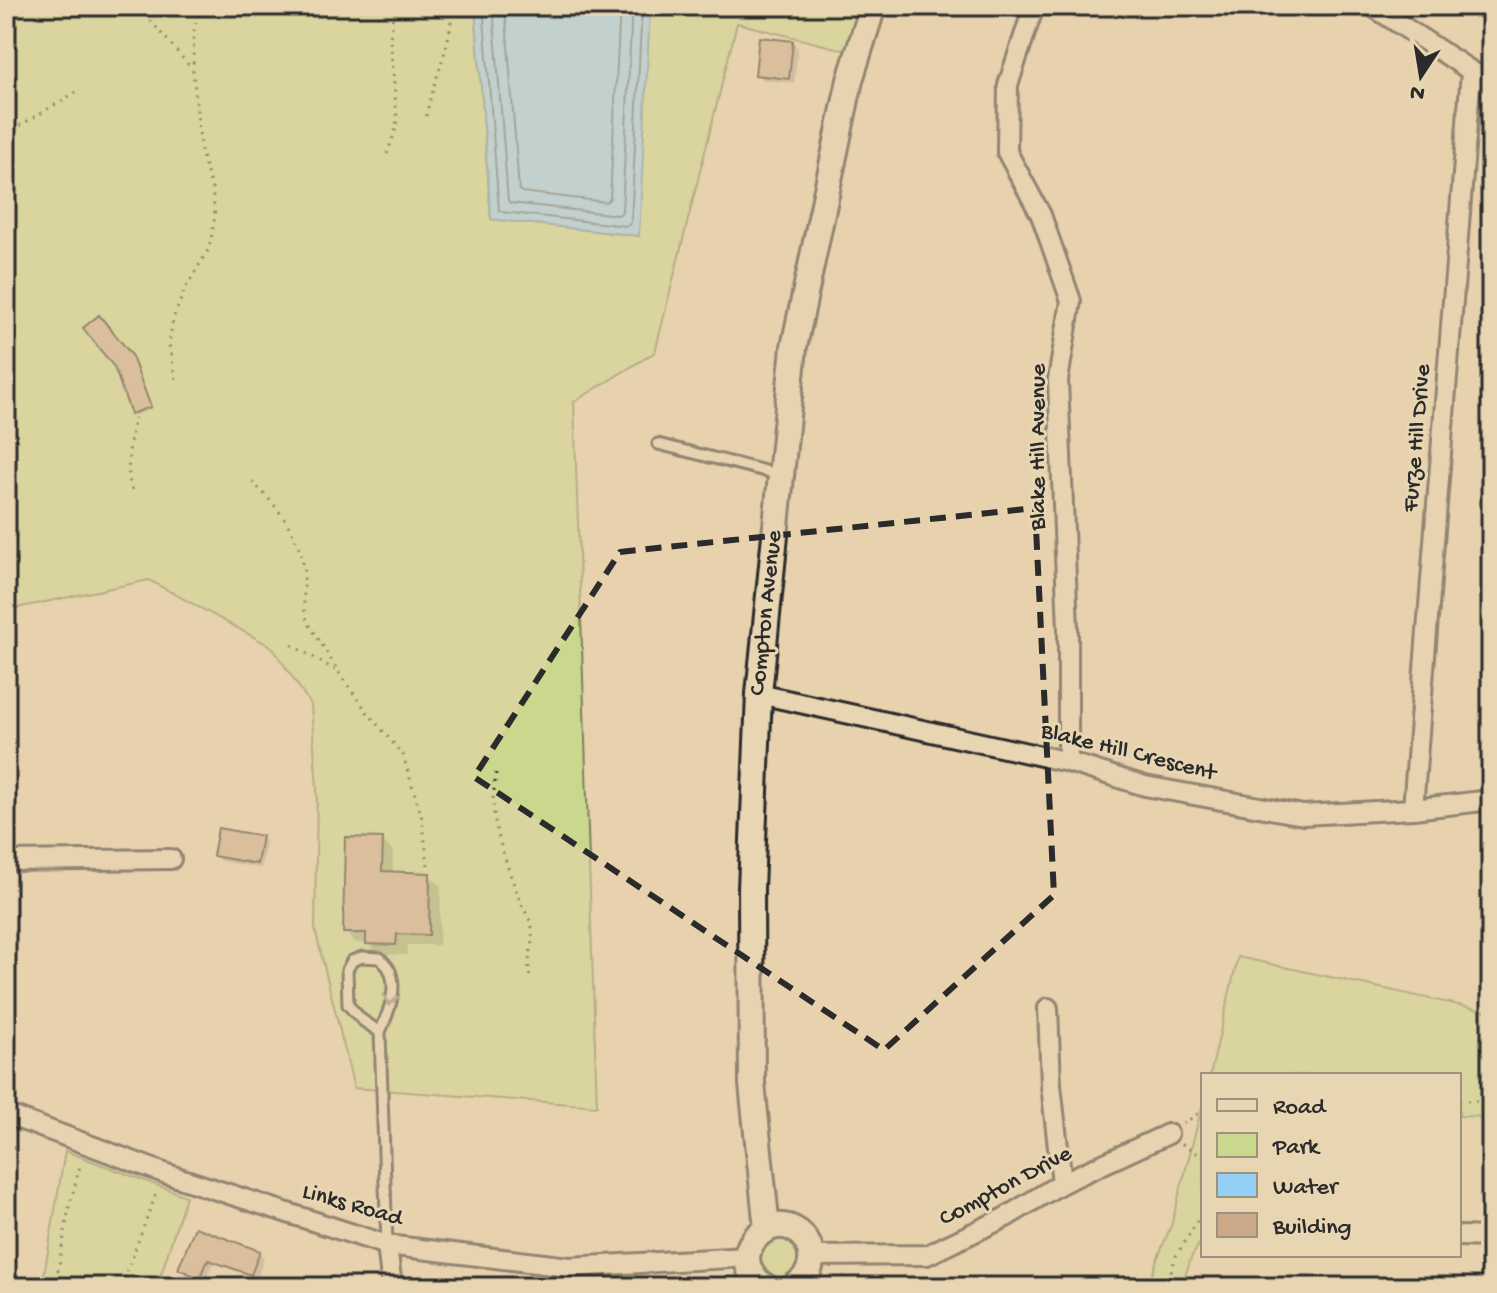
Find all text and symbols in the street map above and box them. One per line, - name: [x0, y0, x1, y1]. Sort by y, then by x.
- north arrow: [1381, 36, 1461, 116]
- text: N: [1408, 77, 1427, 106]
- street label: Furze Hill Drive: [1397, 362, 1439, 514]
- street label: Blake Hill Avenue: [1025, 363, 1054, 531]
- street label: Compton Avenue: [744, 528, 790, 697]
- street label: Blake Hill Crescent: [1037, 717, 1221, 789]
- one-way arrow: [382, 993, 399, 1006]
- legend: [1201, 1073, 1461, 1257]
- text: Road: [1273, 1094, 1327, 1123]
- text: Park: [1272, 1134, 1321, 1163]
- street label: Compton Drive: [935, 1140, 1078, 1234]
- text: Water: [1273, 1174, 1340, 1203]
- street label: Links Road: [298, 1178, 407, 1235]
- text: Building: [1272, 1214, 1351, 1243]

